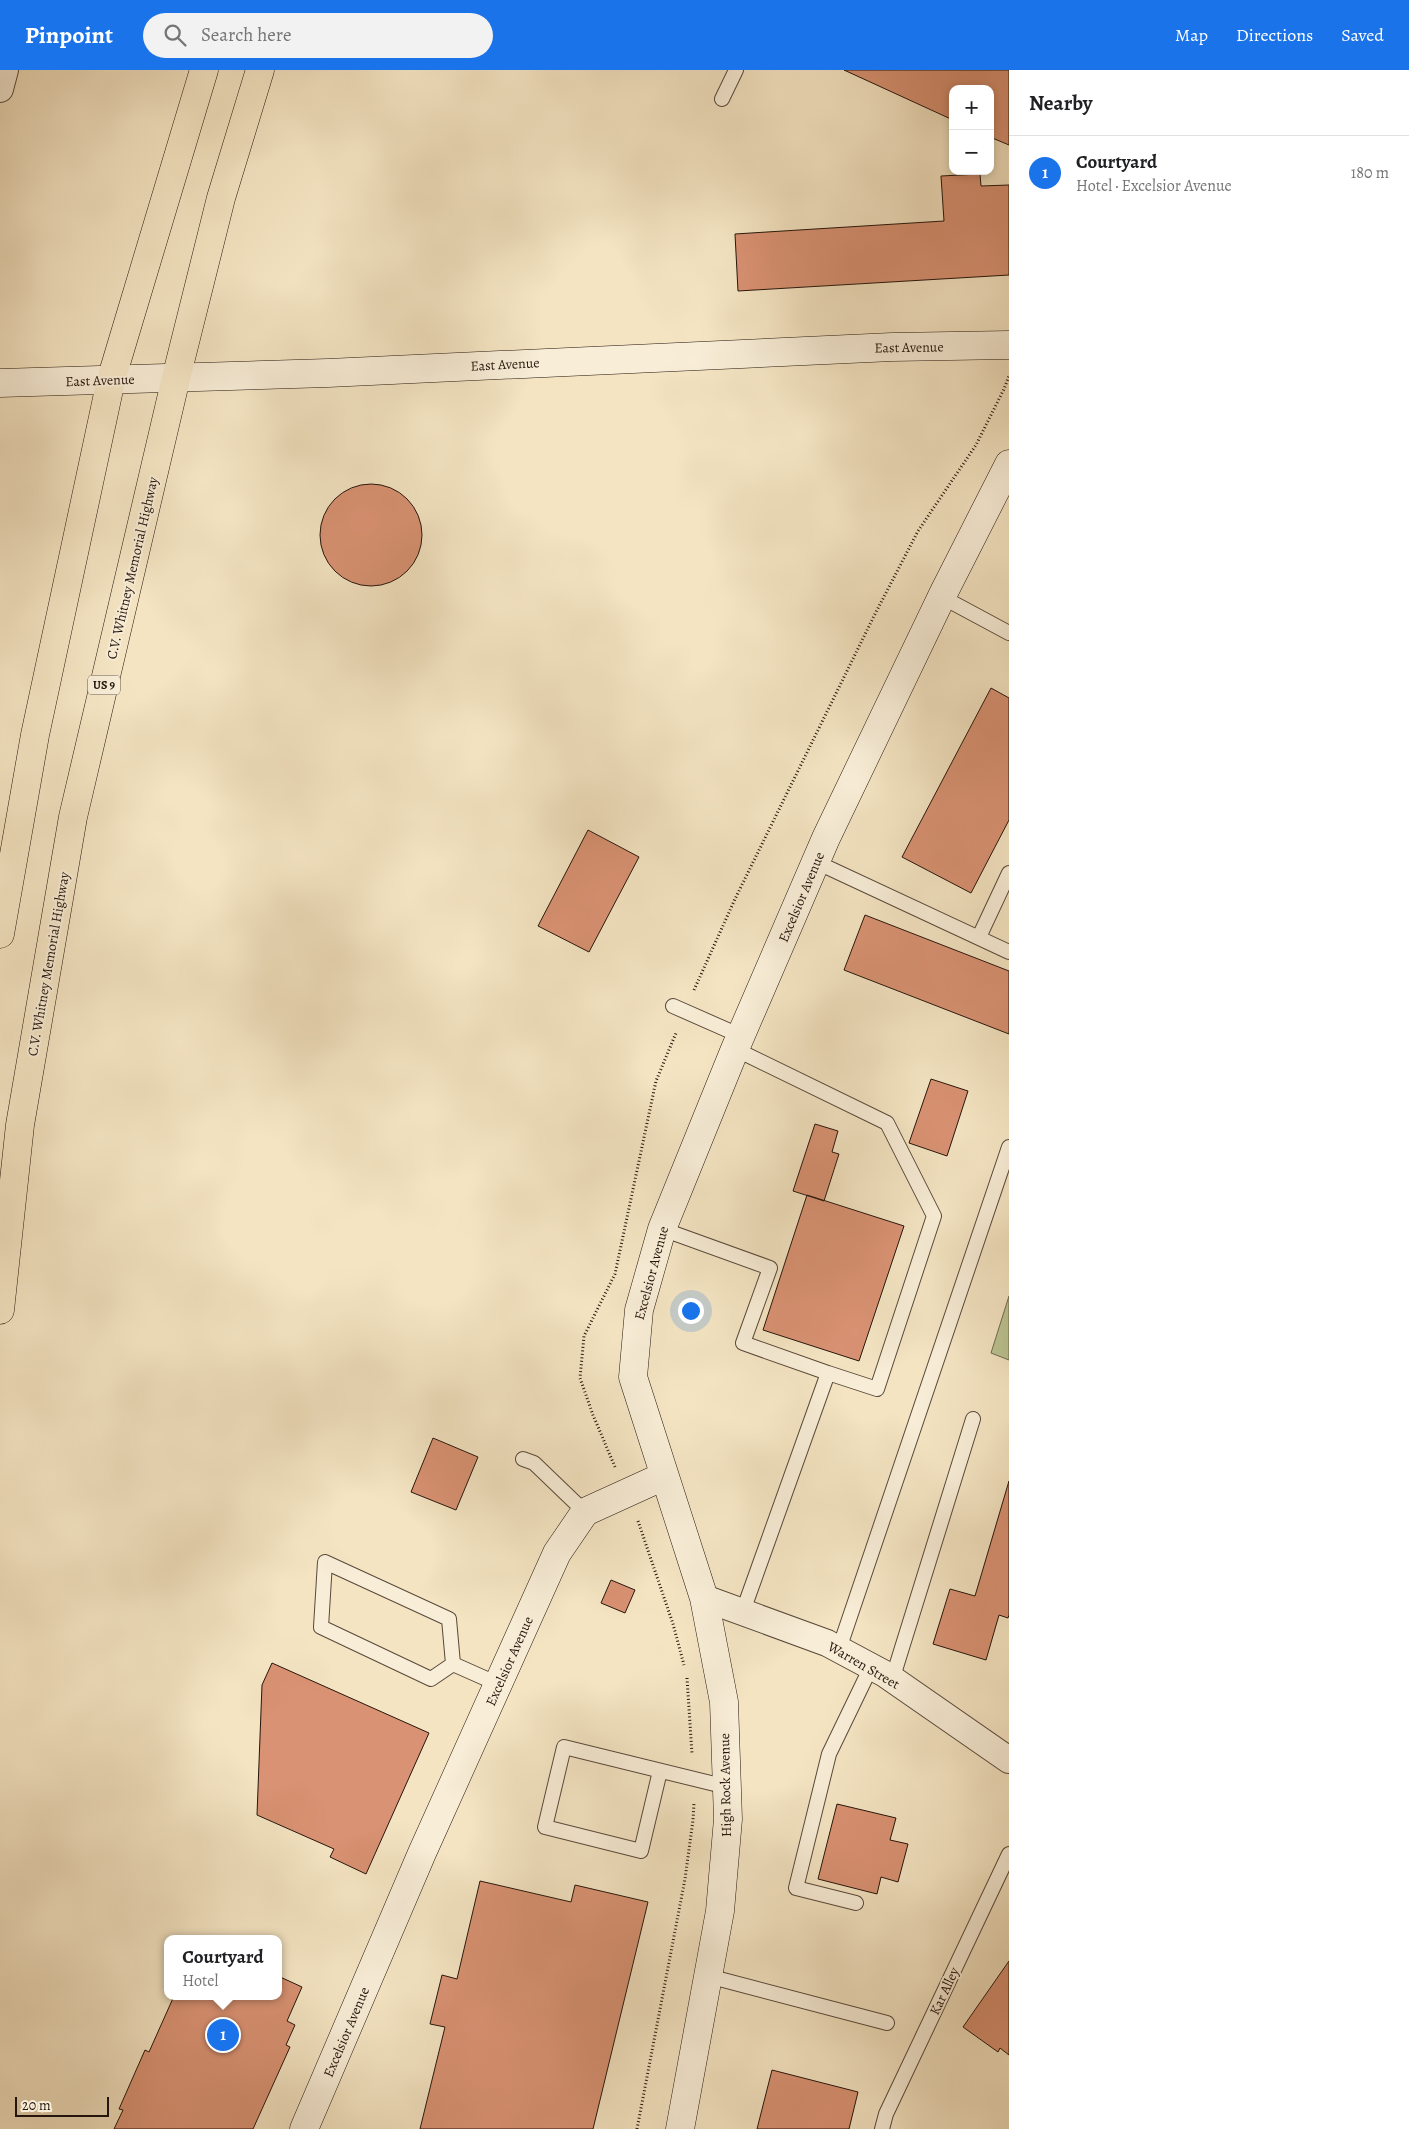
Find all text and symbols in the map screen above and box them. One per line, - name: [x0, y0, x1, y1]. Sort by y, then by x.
- search box: [143, 13, 493, 58]
- text: Pinpoint: [25, 19, 113, 51]
- icon: search: [161, 21, 189, 49]
- text: Search here: [201, 22, 291, 48]
- text: Map: [1175, 23, 1208, 47]
- text: Directions: [1236, 23, 1313, 47]
- text: Saved: [1341, 23, 1384, 47]
- map controls: [949, 85, 994, 175]
- button: +: [949, 85, 994, 130]
- text: Nearby: [1029, 89, 1092, 117]
- button: −: [949, 130, 994, 175]
- text: Courtyard: [1076, 149, 1157, 175]
- text: 1: [1042, 162, 1048, 184]
- text: 180 m: [1351, 162, 1389, 184]
- text: Hotel · Excelsior Avenue: [1076, 175, 1232, 197]
- street label: East Avenue: [874, 337, 944, 358]
- street label: East Avenue: [470, 353, 540, 376]
- street label: East Avenue: [65, 370, 135, 391]
- street label: C.V. Whitney Memorial Highway: [102, 474, 163, 661]
- road number: US 9: [88, 676, 120, 694]
- street label: Excelsior Avenue: [774, 849, 829, 945]
- street label: C.V. Whitney Memorial Highway: [23, 870, 74, 1058]
- street label: Excelsior Avenue: [630, 1224, 673, 1322]
- your location: [678, 1298, 704, 1324]
- street label: Excelsior Avenue: [481, 1613, 538, 1709]
- street label: Warren Street: [823, 1637, 904, 1694]
- street label: High Rock Avenue: [715, 1733, 736, 1837]
- popup: [164, 1935, 282, 2000]
- text: Courtyard: [182, 1944, 264, 1970]
- street label: Kar Alley: [925, 1964, 964, 2018]
- text: Hotel: [182, 1970, 218, 1992]
- street label: Excelsior Avenue: [319, 1984, 374, 2080]
- pin: 1: [207, 2016, 239, 2054]
- scale bar: [15, 2094, 109, 2117]
- text: 20 m: [22, 2096, 51, 2115]

